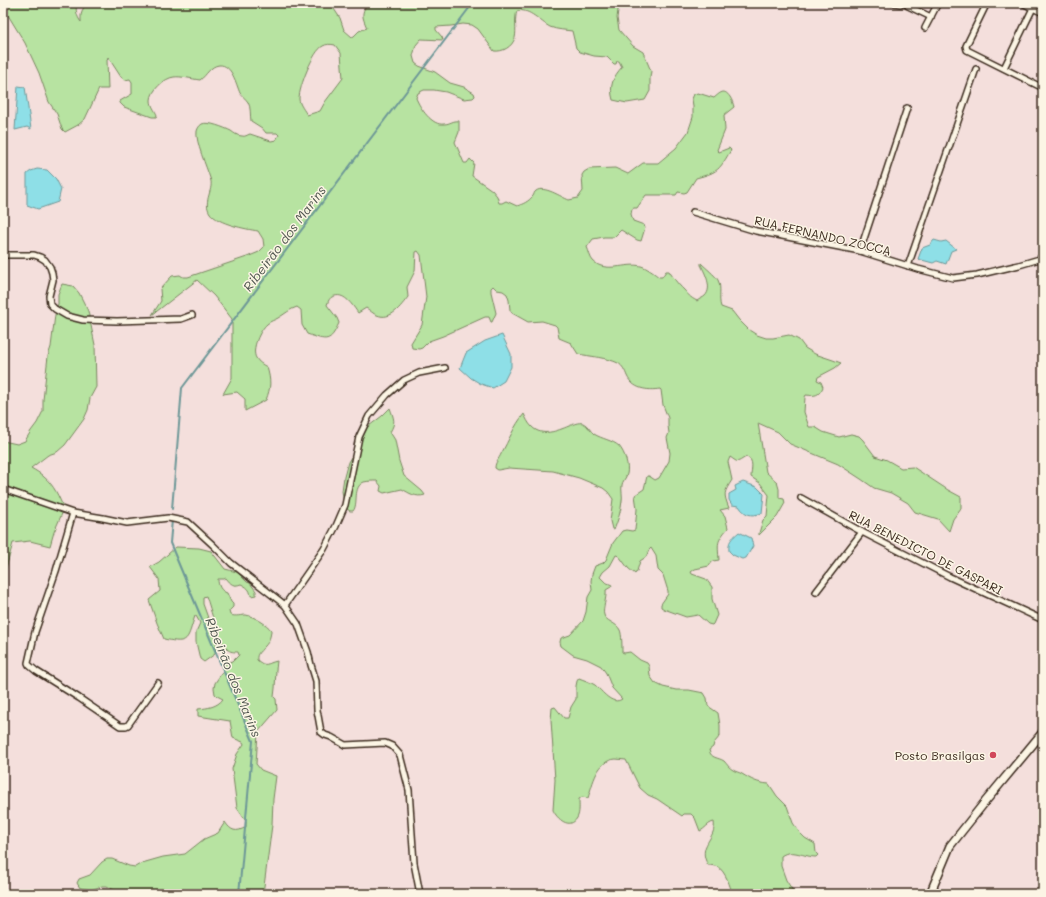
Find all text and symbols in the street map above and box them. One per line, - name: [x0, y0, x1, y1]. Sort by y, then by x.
- water label: Ribeirão dos Marins: [239, 182, 329, 294]
- street label: RUA FERNANDO ZOCCA: [753, 211, 893, 259]
- street label: RUA BENEDICTO DE GASPARI: [846, 506, 1006, 598]
- water label: Ribeirão dos Marins: [202, 614, 266, 740]
- place label: Posto Brasilgas: [895, 747, 985, 763]
- marker: Posto Brasilgas: [988, 750, 998, 760]

